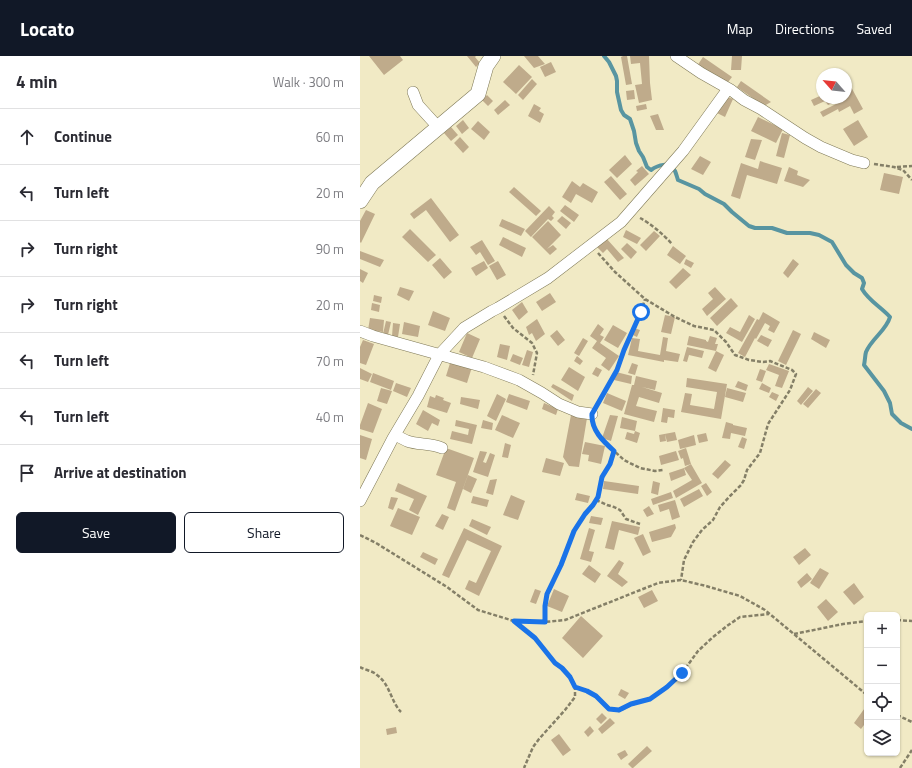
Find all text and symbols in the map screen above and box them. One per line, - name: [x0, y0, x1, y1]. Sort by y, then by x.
- text: Locato: [20, 14, 74, 43]
- text: Map: [727, 18, 753, 39]
- text: Directions: [775, 18, 834, 39]
- text: Saved: [856, 18, 892, 39]
- north arrow: [816, 68, 852, 104]
- text: 4 min: [16, 69, 57, 95]
- text: Walk · 300 m: [273, 72, 344, 92]
- text: Continue: [54, 125, 112, 148]
- icon: ahead: [16, 126, 38, 148]
- text: 60 m: [316, 127, 344, 147]
- text: Turn left: [54, 181, 109, 204]
- icon: left: [16, 182, 38, 204]
- text: 20 m: [316, 183, 344, 203]
- text: Turn right: [54, 237, 118, 260]
- icon: right: [16, 238, 38, 260]
- text: 90 m: [316, 239, 344, 259]
- text: Turn right: [54, 293, 118, 316]
- icon: right: [16, 294, 38, 316]
- text: 20 m: [316, 295, 344, 315]
- route start: [632, 303, 650, 321]
- text: Turn left: [54, 349, 109, 372]
- icon: left: [16, 350, 38, 372]
- text: 70 m: [316, 351, 344, 371]
- text: Turn left: [54, 405, 109, 428]
- icon: left: [16, 406, 38, 428]
- text: 40 m: [316, 407, 344, 427]
- text: Arrive at destination: [54, 461, 187, 484]
- icon: arrive: [16, 462, 38, 484]
- button: Save: [16, 512, 176, 553]
- button: Share: [184, 512, 344, 553]
- map controls: [864, 612, 900, 756]
- button: +: [864, 612, 900, 648]
- button: −: [864, 648, 900, 684]
- route end: [673, 664, 691, 682]
- button: locate: [864, 684, 900, 720]
- button: layers: [864, 720, 900, 756]

